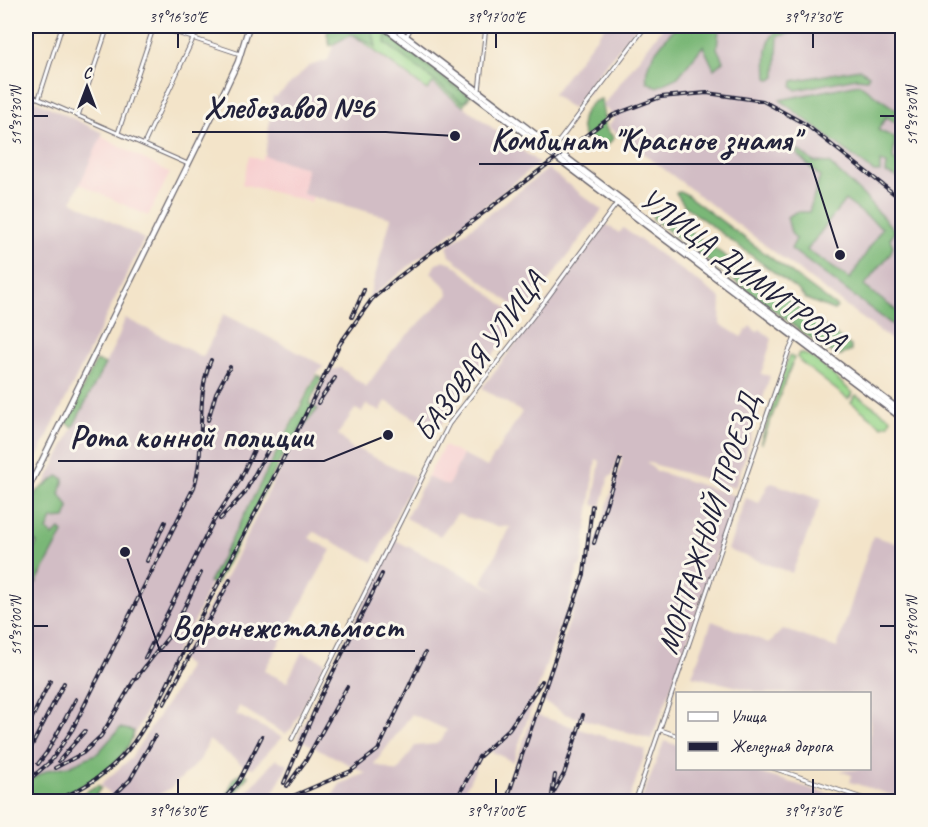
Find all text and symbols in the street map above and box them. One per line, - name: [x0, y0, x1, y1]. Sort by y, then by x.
- text: 39°16'30"E: [149, 8, 209, 27]
- text: 39°17'00"E: [467, 8, 527, 27]
- text: 39°17'30"E: [784, 8, 844, 27]
- north arrow: [57, 57, 117, 117]
- text: С: [83, 63, 93, 83]
- callout: Хлебозавод №6: [192, 82, 386, 132]
- text: 51°39'30"N: [7, 83, 26, 146]
- text: 51°39'30"N: [903, 83, 922, 146]
- text: Хлебозавод №6: [204, 87, 376, 128]
- callout: Комбинат "Красное знамя": [479, 114, 811, 164]
- text: Комбинат "Красное знамя": [491, 119, 807, 161]
- street label: УЛИЦА ДИМИТРОВА: [632, 179, 855, 360]
- street label: БАЗОВАЯ УЛИЦА: [405, 262, 554, 448]
- street label: МОНТАЖНЫЙ ПРОЕЗД: [648, 387, 769, 659]
- callout: Рота конной полиции: [58, 411, 324, 461]
- text: Рота конной полиции: [70, 416, 314, 457]
- text: 51°39'00"N: [7, 593, 26, 656]
- text: 51°39'00"N: [903, 593, 922, 656]
- callout: Воронежстальмост: [160, 601, 415, 651]
- text: Воронежстальмост: [172, 606, 405, 647]
- legend: [676, 692, 871, 770]
- text: Улица: [730, 705, 767, 727]
- text: Железная дорога: [730, 735, 834, 758]
- text: 39°16'30"E: [149, 802, 209, 821]
- text: 39°17'00"E: [467, 802, 527, 821]
- text: 39°17'30"E: [784, 802, 844, 821]

